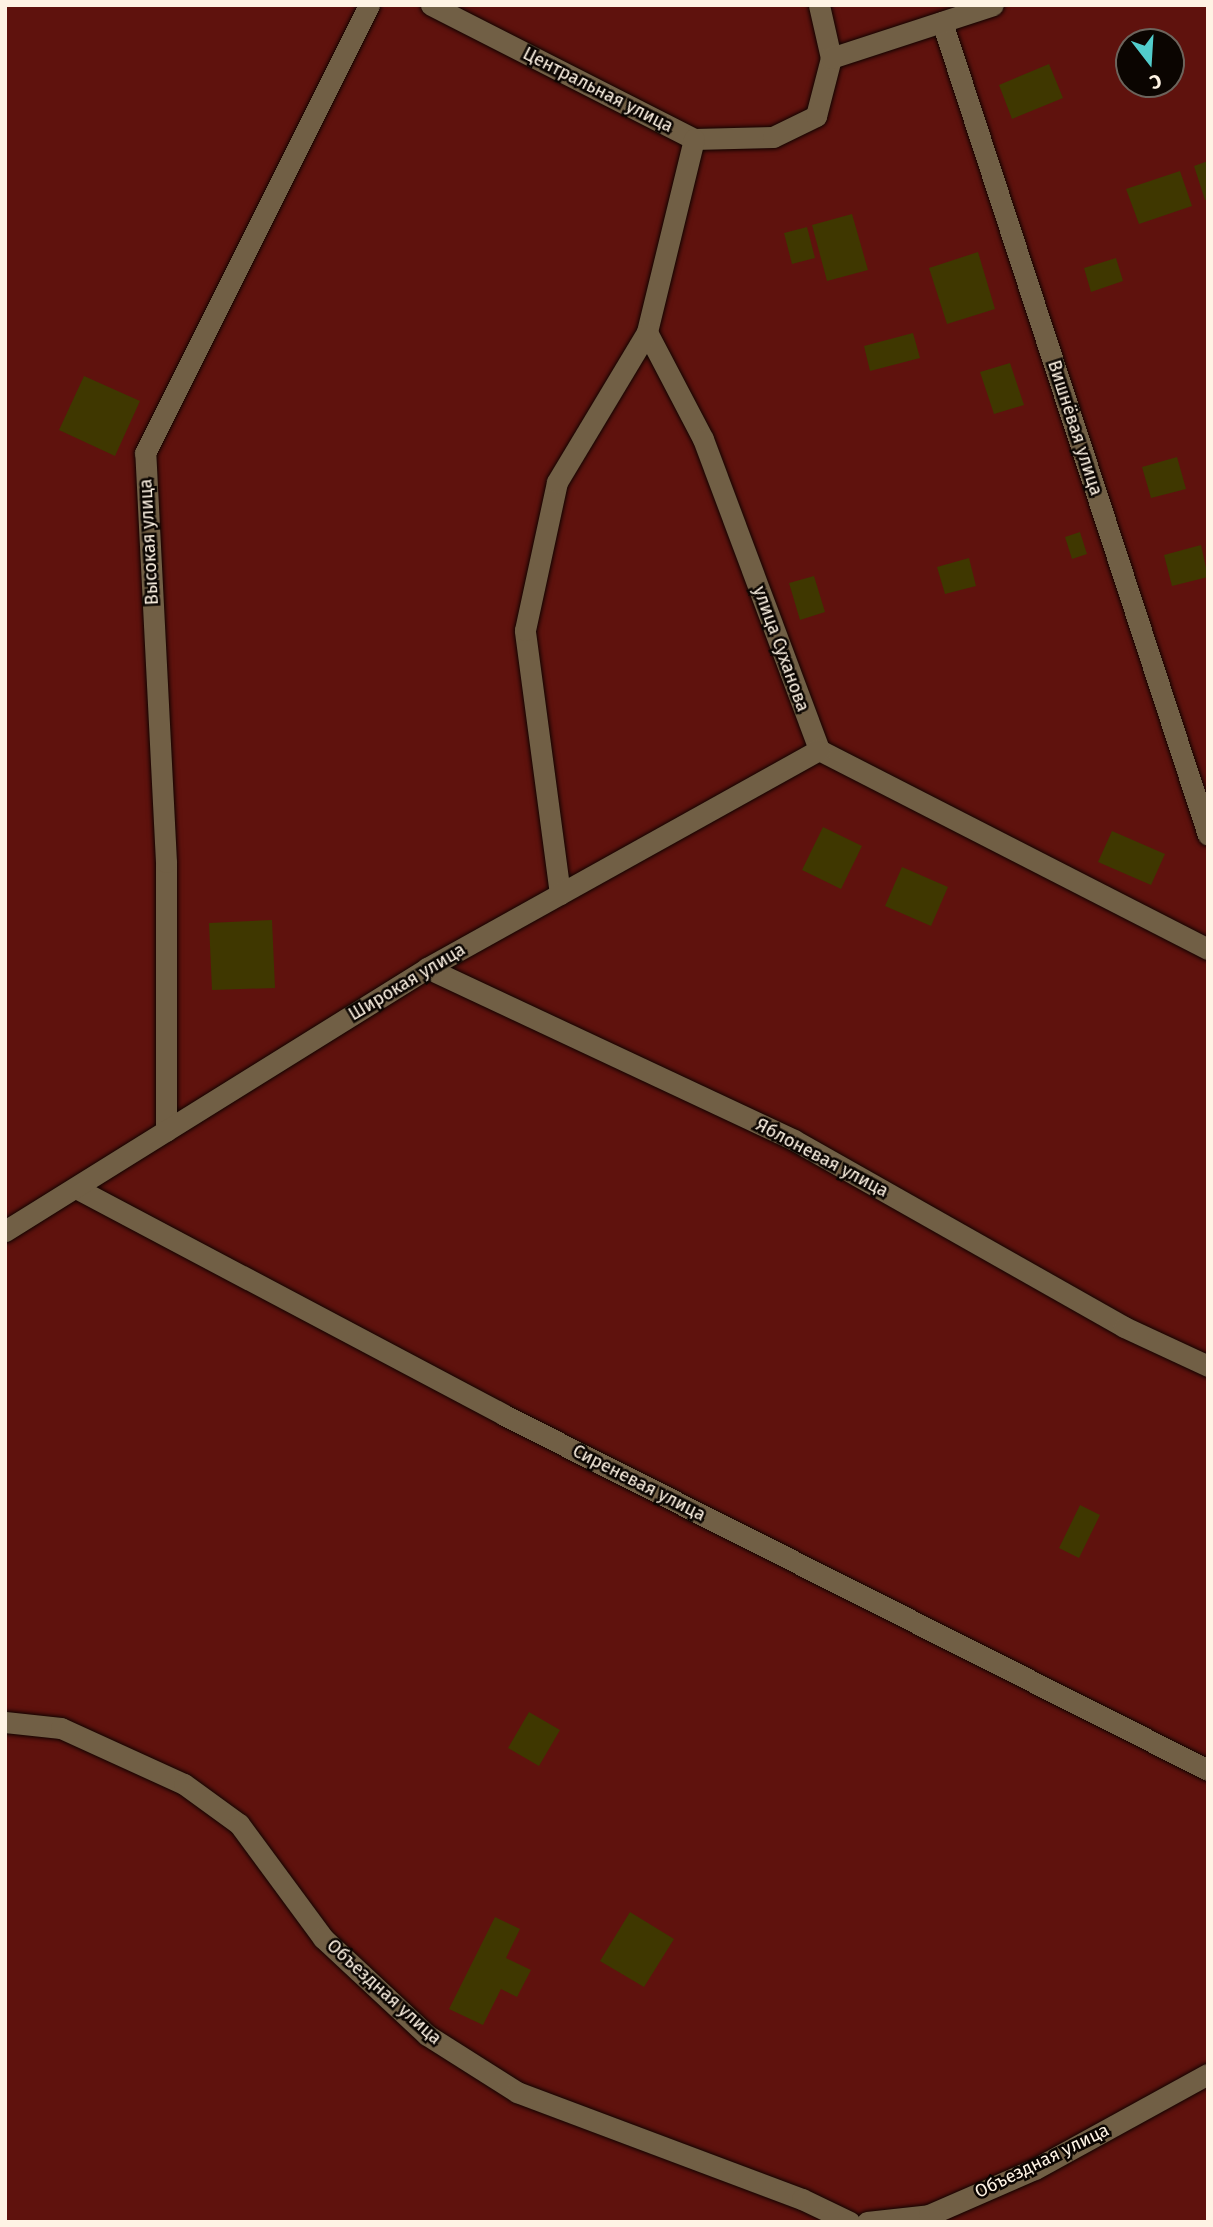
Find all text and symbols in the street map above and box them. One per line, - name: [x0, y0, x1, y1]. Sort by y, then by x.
- north arrow: [1115, 28, 1185, 98]
- street label: Центральная улица: [519, 43, 677, 137]
- text: С: [1147, 69, 1164, 94]
- street label: Вишнёвая улица: [1043, 358, 1107, 498]
- street label: Высокая улица: [135, 478, 163, 606]
- street label: улица Суханова: [748, 583, 814, 715]
- street label: Широкая улица: [345, 939, 469, 1025]
- street label: Яблоневая улица: [752, 1114, 892, 1202]
- street label: Сиреневая улица: [569, 1440, 709, 1526]
- street label: Объездная улица: [322, 1935, 446, 2049]
- street label: Объездная улица: [971, 2119, 1113, 2203]

